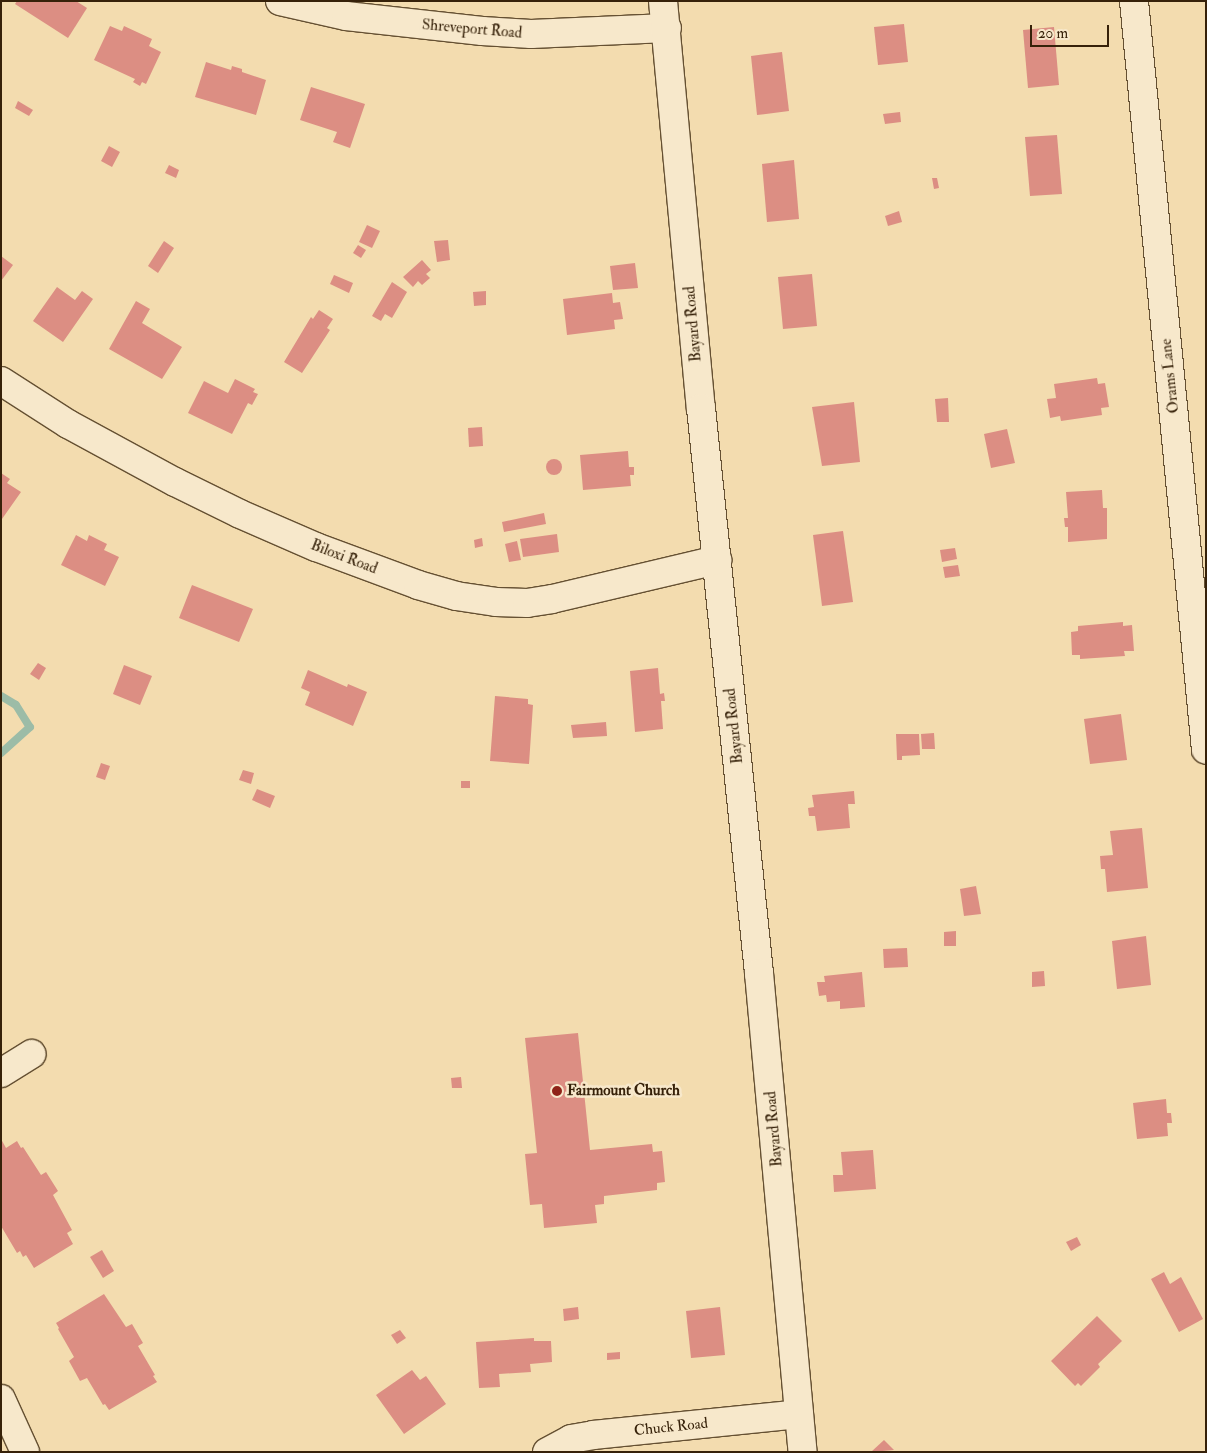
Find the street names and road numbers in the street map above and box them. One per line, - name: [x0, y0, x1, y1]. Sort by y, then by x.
- street label: Shreveport Road: [421, 16, 523, 42]
- street label: Bayard Road: [681, 285, 705, 363]
- street label: Orams Lane: [1157, 338, 1183, 414]
- street label: Biloxi Road: [308, 536, 380, 578]
- street label: Bayard Road: [721, 687, 747, 765]
- street label: Bayard Road: [762, 1090, 786, 1168]
- street label: Chuck Road: [633, 1414, 709, 1440]

